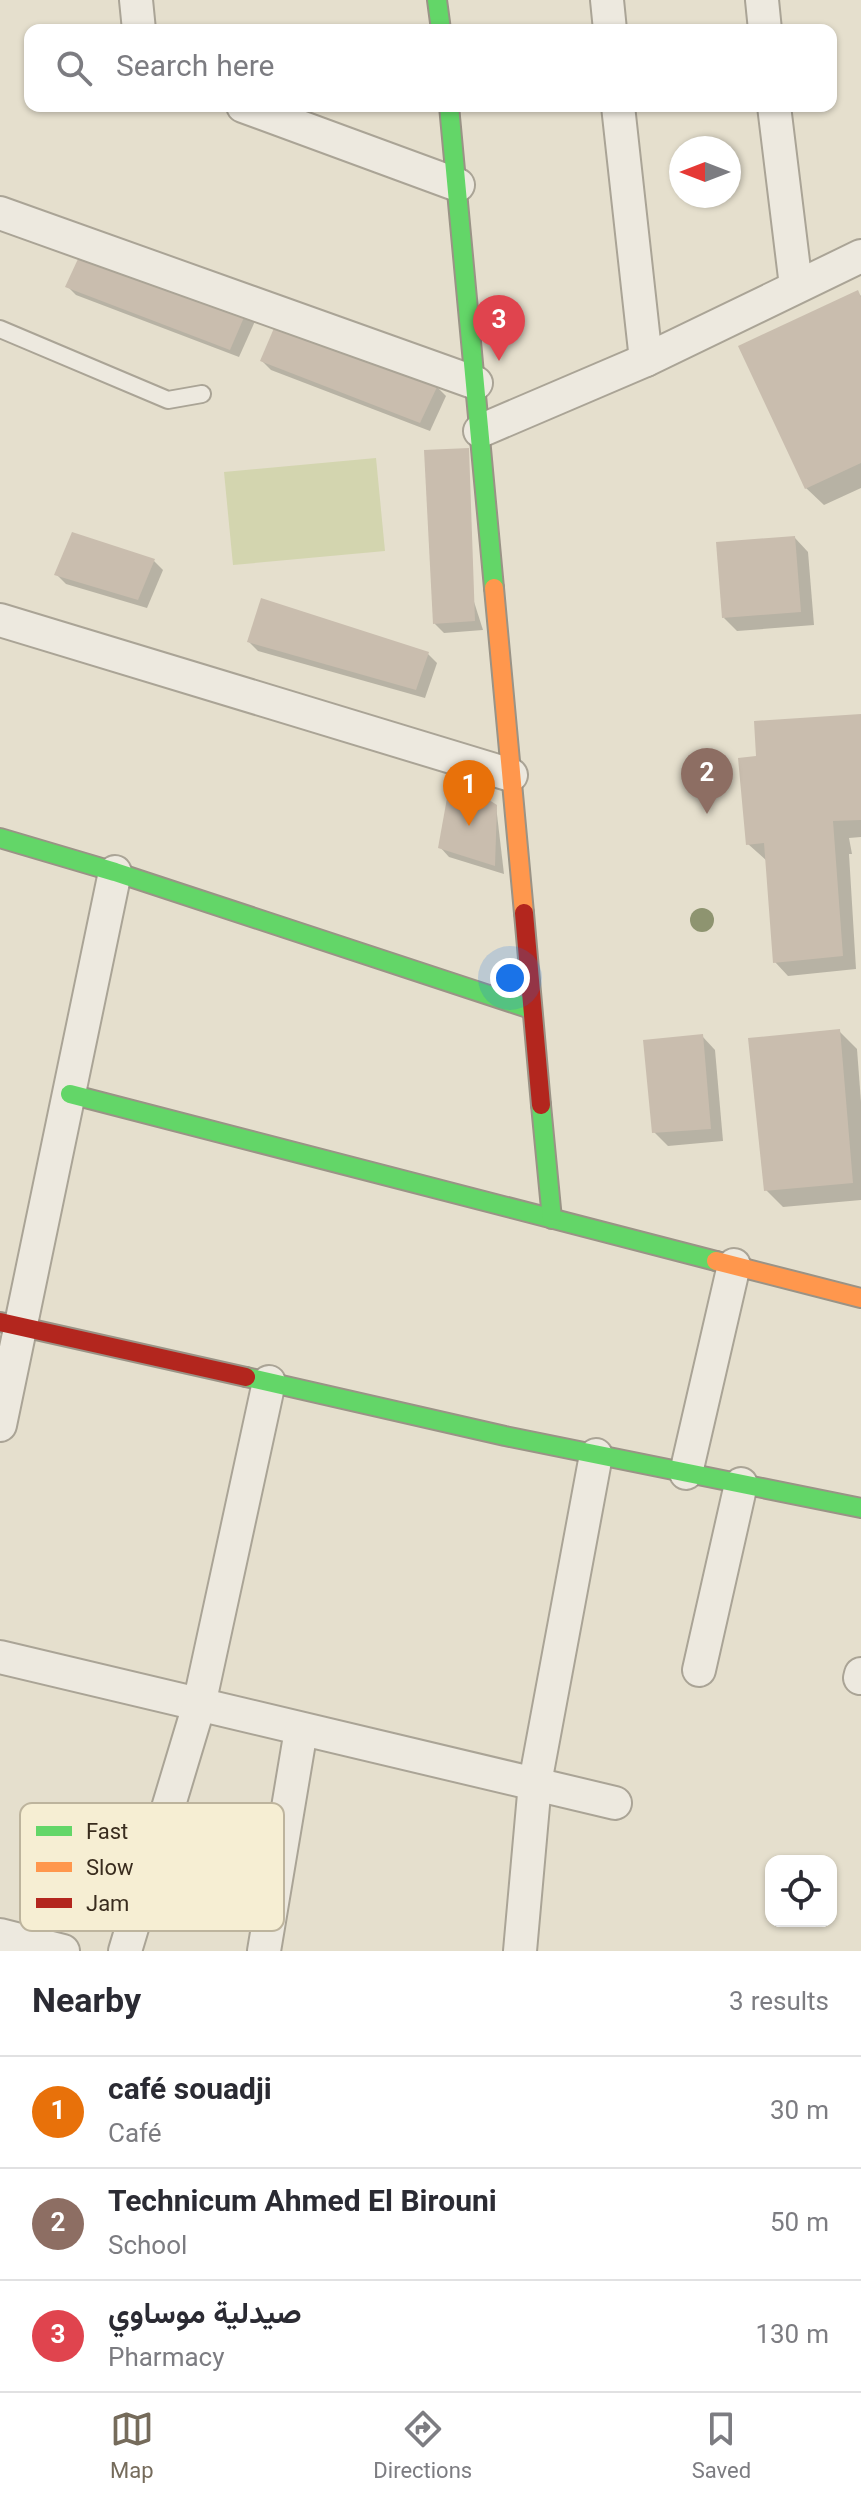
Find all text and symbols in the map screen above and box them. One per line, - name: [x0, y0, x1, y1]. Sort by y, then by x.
- search box: [24, 24, 837, 112]
- text: Search here: [116, 45, 274, 92]
- icon: search: [52, 46, 96, 90]
- north arrow: [669, 136, 741, 208]
- pin: 3: [473, 295, 525, 361]
- pin: 2: [681, 748, 733, 814]
- pin: 1: [443, 760, 495, 826]
- your location: [490, 958, 530, 998]
- legend: [20, 1803, 284, 1931]
- text: Fast: [86, 1816, 128, 1851]
- text: Slow: [86, 1852, 134, 1887]
- map controls: [765, 1855, 837, 1927]
- button: locate: [765, 1855, 837, 1927]
- text: Jam: [86, 1888, 129, 1923]
- text: Nearby: [32, 1977, 141, 2030]
- text: 3 results: [729, 1983, 829, 2024]
- text: café souadji: [108, 2068, 272, 2115]
- text: 1: [51, 2092, 65, 2133]
- text: 30 m: [770, 2092, 829, 2133]
- text: Café: [108, 2115, 162, 2156]
- text: Technicum Ahmed El Birouni: [108, 2180, 497, 2227]
- text: 2: [51, 2204, 65, 2245]
- text: 50 m: [770, 2204, 829, 2245]
- text: School: [108, 2227, 187, 2268]
- text: صيدلية موساوي: [108, 2292, 302, 2339]
- text: 3: [51, 2316, 65, 2357]
- text: 130 m: [755, 2316, 829, 2357]
- text: Pharmacy: [108, 2339, 225, 2380]
- tab: Map: [110, 2407, 154, 2490]
- tab: Directions: [373, 2407, 472, 2490]
- tab: Saved: [692, 2407, 751, 2490]

